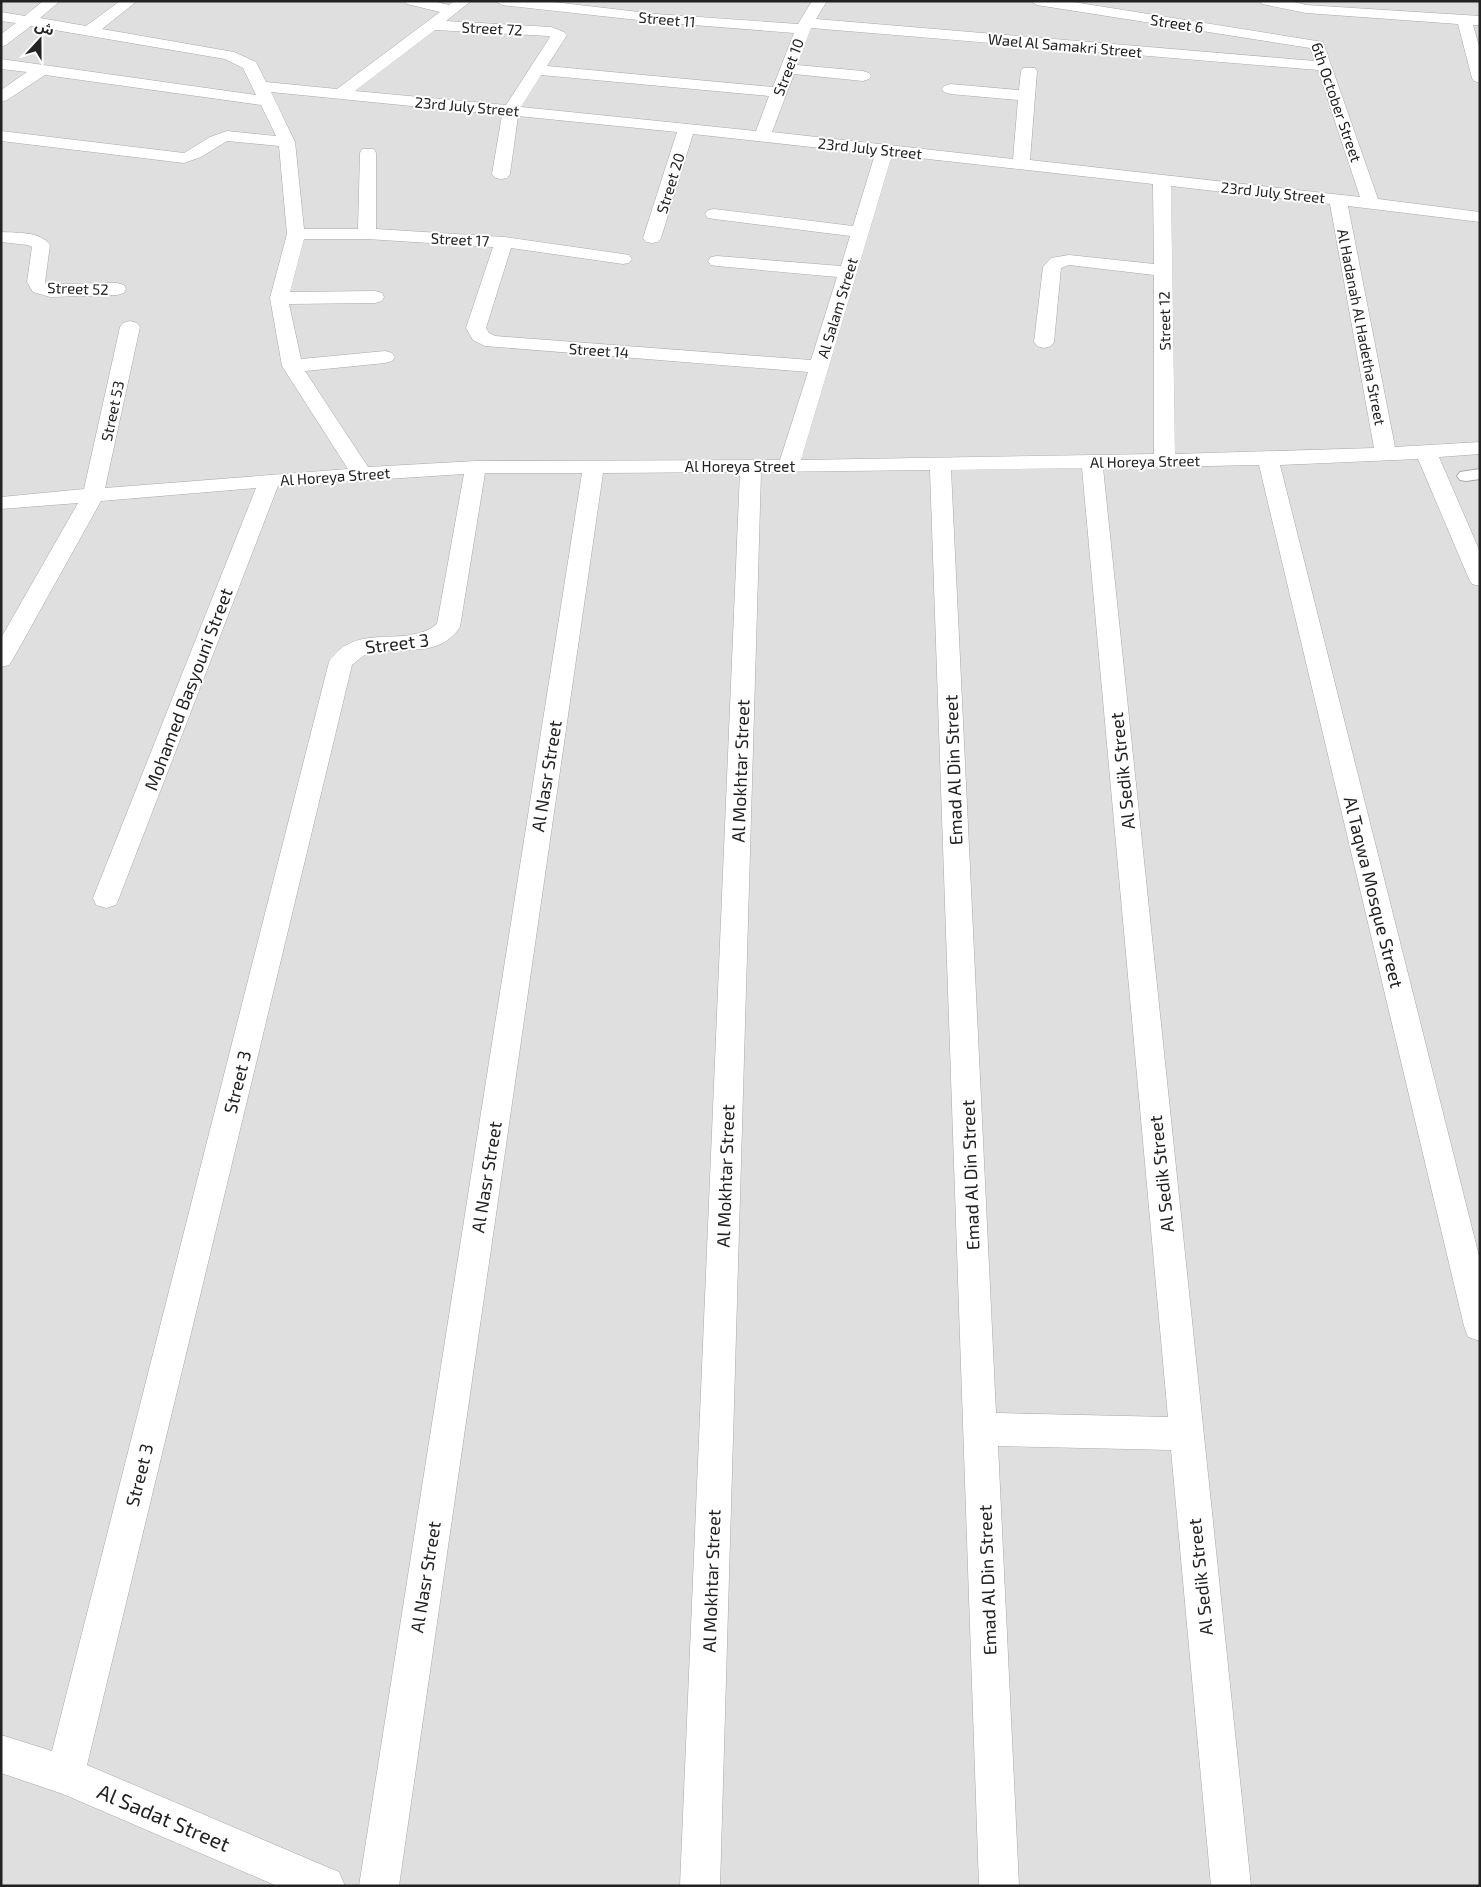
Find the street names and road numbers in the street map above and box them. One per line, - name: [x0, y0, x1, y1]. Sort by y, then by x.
- street label: Street 11: [638, 8, 696, 30]
- street label: Street 6: [1149, 10, 1205, 36]
- street label: Street 72: [461, 17, 523, 39]
- street label: Wael Al Samakri Street: [987, 29, 1143, 61]
- street label: Street 10: [769, 36, 807, 98]
- street label: 6th October Street: [1308, 40, 1366, 164]
- street label: 23rd July Street: [414, 92, 520, 120]
- street label: 23rd July Street: [817, 134, 923, 162]
- street label: Street 20: [652, 150, 688, 216]
- street label: 23rd July Street: [1220, 178, 1326, 206]
- street label: Al Hadanah Al Hadetha Street: [1334, 227, 1390, 427]
- street label: Street 17: [430, 228, 490, 250]
- street label: Al Salam Street: [813, 255, 861, 360]
- street label: Street 52: [47, 278, 109, 298]
- street label: Street 12: [1154, 291, 1174, 351]
- street label: Street 14: [568, 339, 630, 361]
- street label: Street 53: [97, 379, 127, 443]
- street label: Al Horeya Street: [1090, 451, 1201, 471]
- street label: Al Horeya Street: [685, 457, 795, 475]
- street label: Al Horeya Street: [279, 463, 391, 489]
- street label: Mohamed Basyouni Street: [139, 585, 237, 793]
- street label: Street 3: [364, 628, 430, 658]
- street label: Emad Al Din Street: [939, 694, 967, 846]
- street label: Al Mokhtar Street: [727, 699, 753, 843]
- street label: Al Sedik Street: [1105, 711, 1139, 831]
- street label: Al Nasr Street: [526, 718, 566, 833]
- street label: Al Taqwa Mosque Street: [1340, 794, 1408, 990]
- street label: Street 3: [219, 1048, 255, 1116]
- street label: Emad Al Din Street: [956, 1099, 984, 1251]
- street label: Al Mokhtar Street: [712, 1104, 738, 1248]
- street label: Al Sedik Street: [1144, 1114, 1178, 1234]
- street label: Al Nasr Street: [466, 1119, 506, 1234]
- street label: Street 3: [121, 1441, 157, 1509]
- street label: Emad Al Din Street: [973, 1504, 1001, 1656]
- street label: Al Mokhtar Street: [698, 1509, 724, 1653]
- street label: Al Sedik Street: [1183, 1517, 1217, 1637]
- street label: Al Nasr Street: [405, 1519, 445, 1634]
- street label: Al Sadat Street: [94, 1778, 234, 1856]

